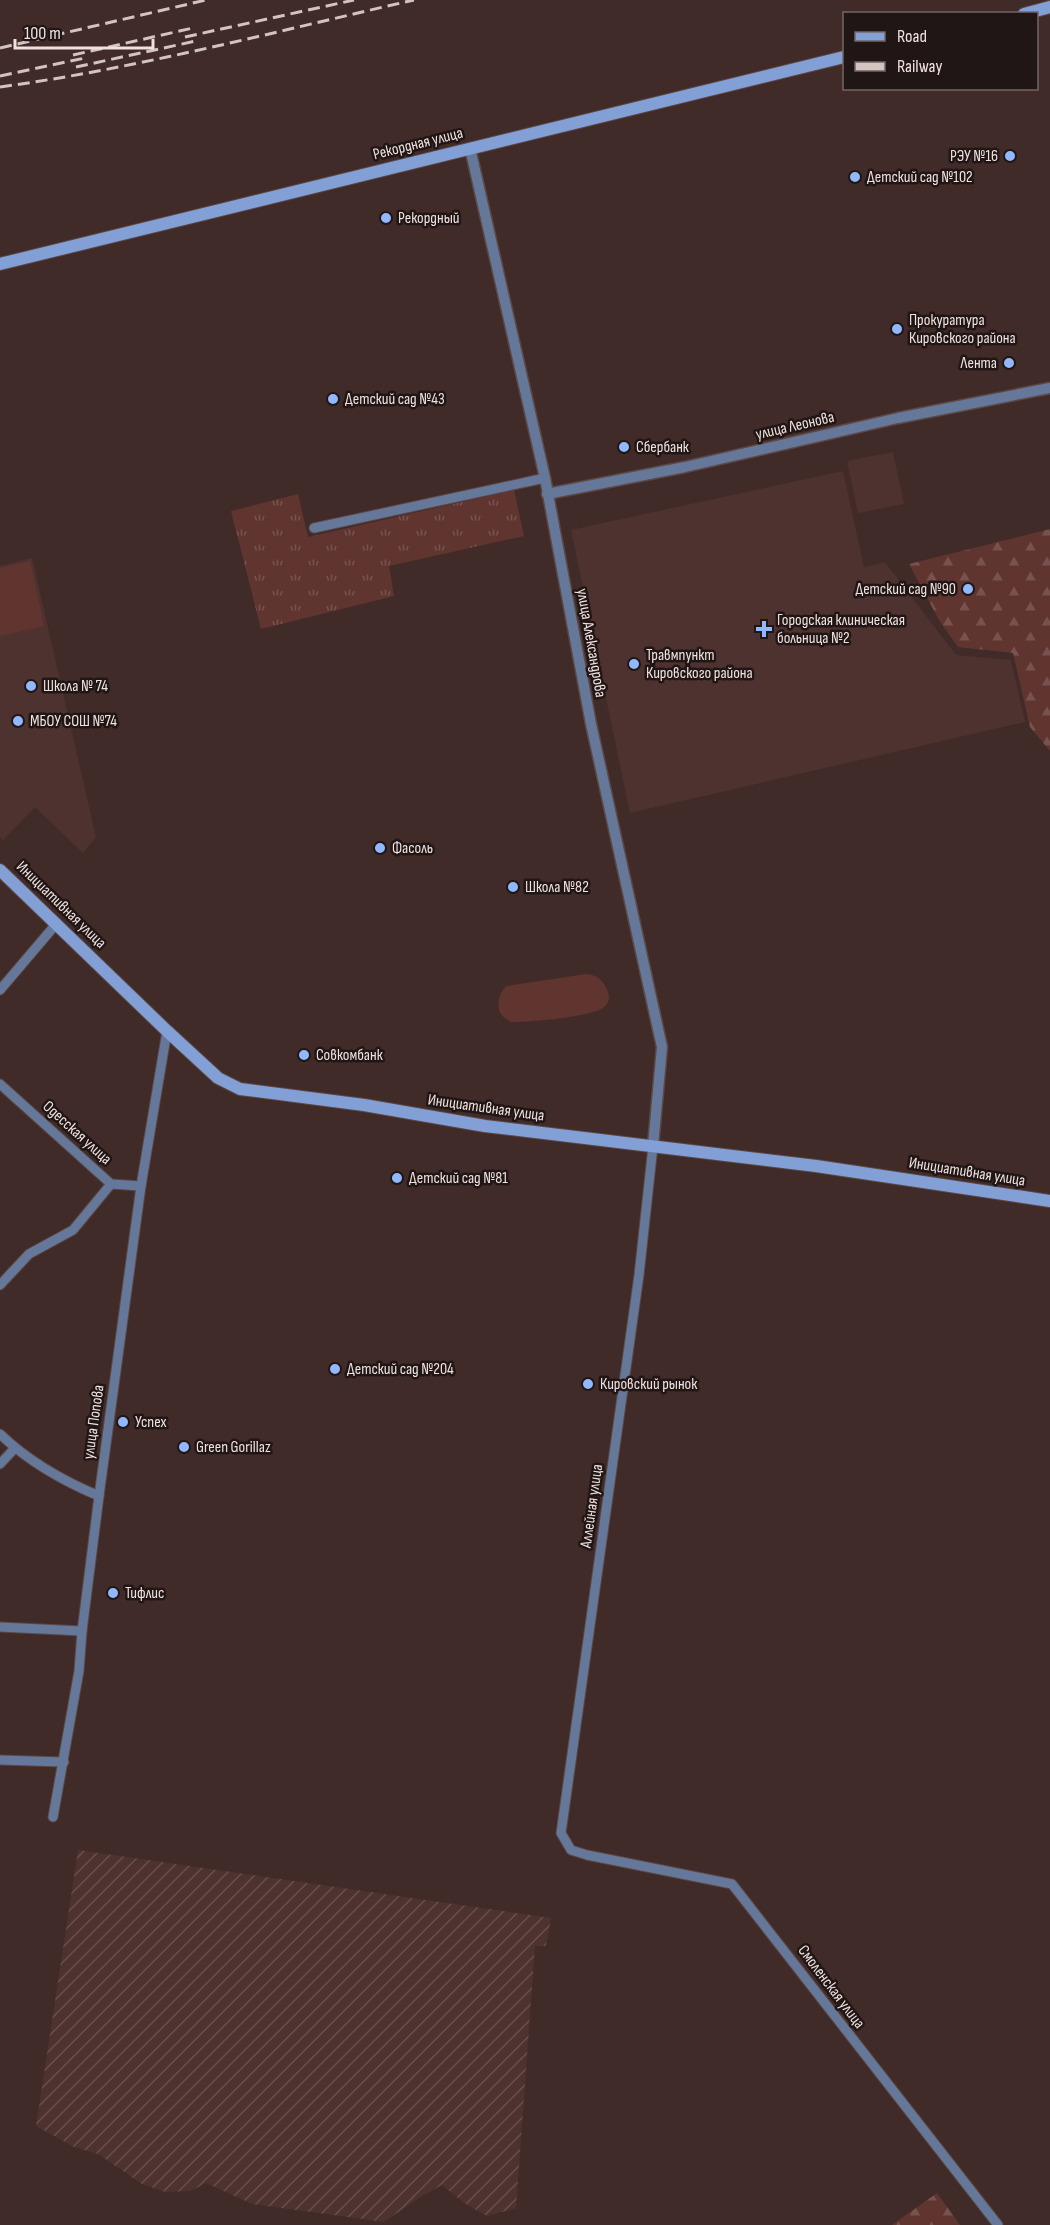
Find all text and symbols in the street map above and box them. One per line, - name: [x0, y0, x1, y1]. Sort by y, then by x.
- scale bar: [15, 12, 153, 50]
- legend: [843, 12, 1038, 90]
- text: 100 m: [24, 23, 61, 44]
- text: Road: [897, 26, 927, 47]
- text: Railway: [897, 56, 942, 77]
- street label: Рекордная улица: [371, 124, 465, 164]
- place label: РЭУ №16: [950, 147, 998, 166]
- marker: РЭУ №16: [1003, 149, 1017, 163]
- place label: Детский сад №102: [867, 168, 973, 187]
- marker: Детский сад №102: [848, 170, 862, 184]
- place label: Рекордный: [398, 209, 459, 228]
- marker: Рекордный: [379, 211, 393, 225]
- place label: Прокуратура Кировского района: [909, 311, 1016, 348]
- marker: Прокуратура Кировского района: [890, 322, 904, 336]
- place label: Лента: [959, 354, 997, 373]
- marker: Лента: [1002, 356, 1016, 370]
- place label: Детский сад №43: [345, 390, 445, 409]
- marker: Детский сад №43: [326, 392, 340, 406]
- street label: улица Леонова: [754, 408, 836, 444]
- place label: Сбербанк: [636, 438, 690, 457]
- marker: Сбербанк: [617, 440, 631, 454]
- place label: Детский сад №90: [855, 580, 956, 599]
- marker: Детский сад №90: [961, 582, 975, 596]
- street label: улица Александрова: [572, 587, 610, 699]
- place label: Городская клиническая больница №2: [777, 611, 905, 648]
- marker: Городская клиническая больница №2: [755, 620, 773, 638]
- place label: Травмпункт Кировского района: [646, 646, 753, 683]
- marker: Травмпункт Кировского района: [627, 657, 641, 671]
- place label: Школа № 74: [43, 677, 108, 696]
- marker: Школа № 74: [24, 679, 38, 693]
- place label: МБОУ СОШ №74: [30, 712, 117, 731]
- marker: МБОУ СОШ №74: [11, 714, 25, 728]
- place label: Фасоль: [392, 839, 433, 858]
- marker: Фасоль: [373, 841, 387, 855]
- street label: Инициативная улица: [12, 857, 110, 953]
- place label: Школа №82: [525, 878, 589, 897]
- marker: Школа №82: [506, 880, 520, 894]
- place label: Совкомбанк: [316, 1046, 384, 1065]
- marker: Совкомбанк: [297, 1048, 311, 1062]
- street label: Инициативная улица: [426, 1090, 546, 1126]
- street label: Одесская улица: [39, 1097, 115, 1169]
- street label: Инициативная улица: [907, 1153, 1027, 1191]
- place label: Детский сад №81: [409, 1169, 508, 1188]
- marker: Детский сад №81: [390, 1171, 404, 1185]
- place label: Детский сад №204: [347, 1360, 454, 1379]
- marker: Детский сад №204: [328, 1362, 342, 1376]
- place label: Кировский рынок: [600, 1375, 698, 1394]
- marker: Кировский рынок: [581, 1377, 595, 1391]
- street label: улица Попова: [79, 1384, 109, 1460]
- place label: Успех: [135, 1413, 166, 1432]
- marker: Успех: [116, 1415, 130, 1429]
- place label: Green Gorillaz: [196, 1438, 271, 1457]
- marker: Green Gorillaz: [177, 1440, 191, 1454]
- street label: Аллейная улица: [577, 1463, 607, 1550]
- place label: Тифлис: [125, 1584, 164, 1603]
- marker: Тифлис: [106, 1586, 120, 1600]
- street label: Смоленская улица: [793, 1942, 869, 2032]

